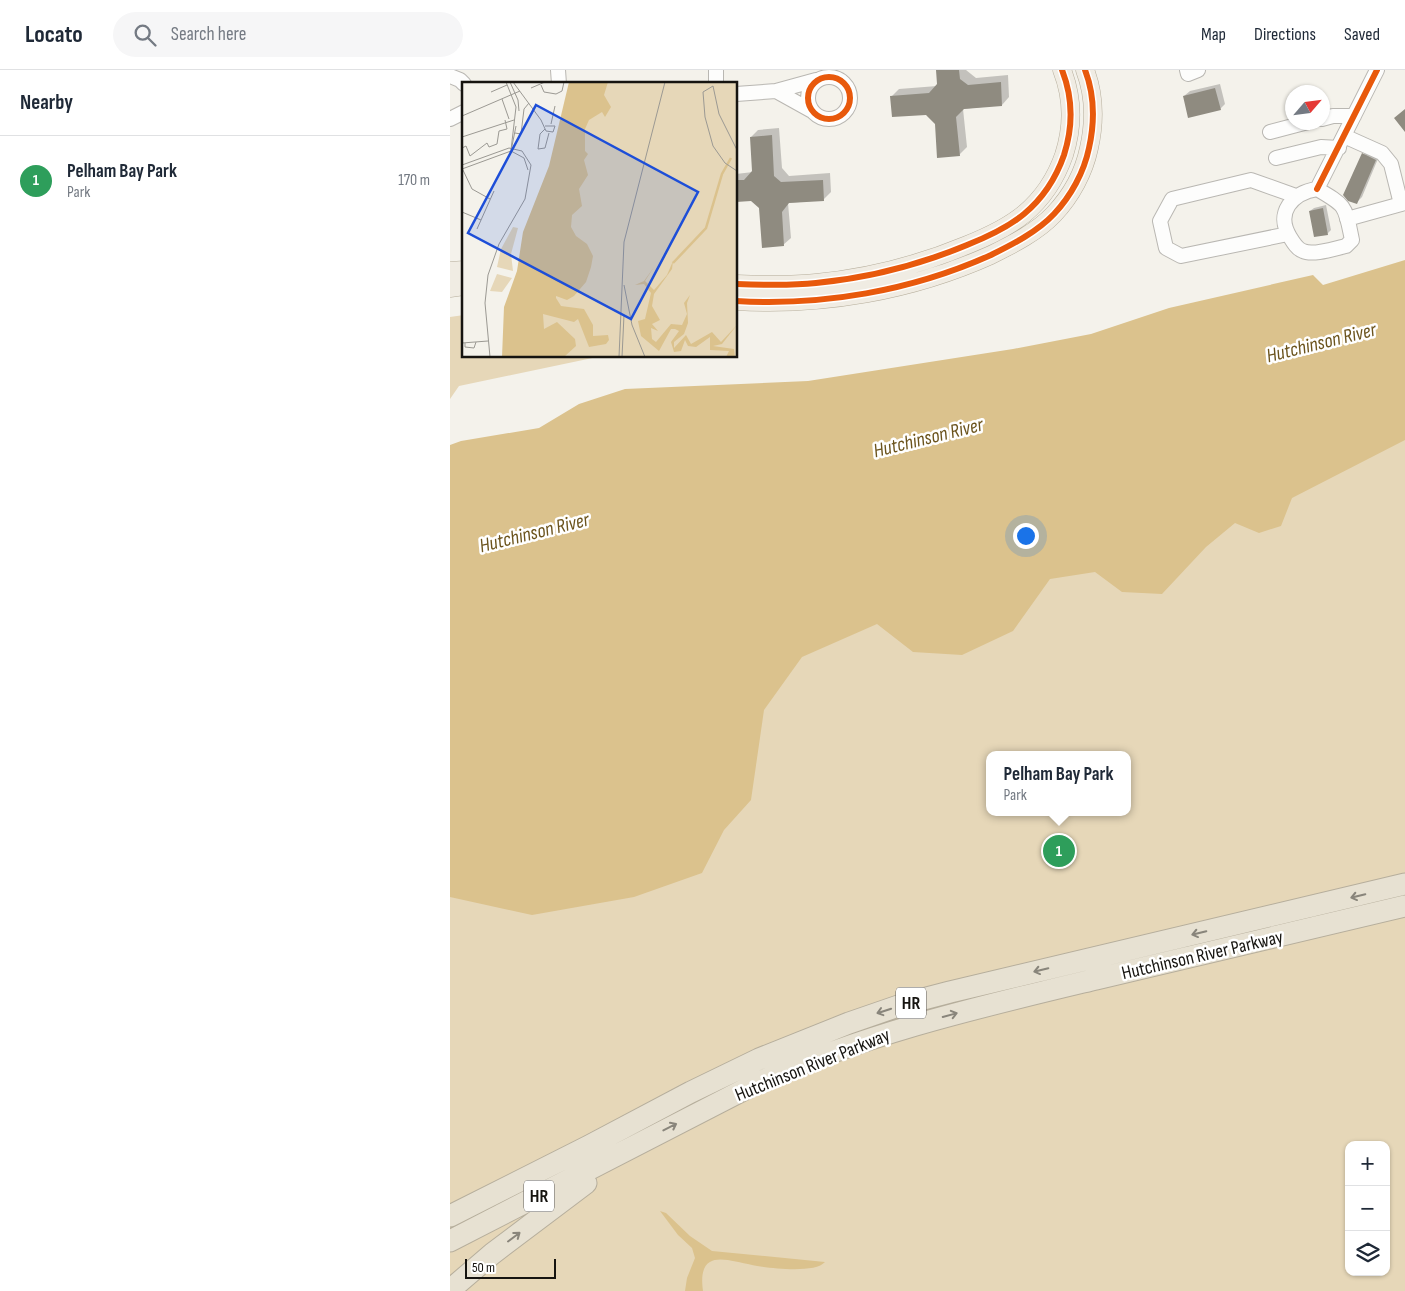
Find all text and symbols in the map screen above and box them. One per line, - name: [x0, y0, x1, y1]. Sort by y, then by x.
- search box: [113, 12, 463, 57]
- text: Locato: [25, 20, 83, 49]
- icon: search: [131, 21, 159, 49]
- text: Search here: [171, 23, 246, 46]
- text: Map: [1201, 24, 1226, 45]
- text: Directions: [1254, 24, 1316, 45]
- text: Saved: [1344, 24, 1380, 45]
- inset map: [462, 82, 738, 358]
- north arrow: [1285, 85, 1330, 130]
- text: Nearby: [20, 90, 73, 115]
- text: Pelham Bay Park: [67, 160, 177, 183]
- text: 1: [33, 171, 39, 190]
- text: 170 m: [398, 171, 430, 190]
- text: Park: [67, 183, 90, 202]
- water label: Hutchinson River: [1264, 317, 1380, 368]
- water label: Hutchinson River: [871, 412, 987, 463]
- water label: Hutchinson River: [477, 507, 593, 558]
- your location: [1013, 523, 1039, 549]
- popup: [986, 751, 1131, 816]
- text: Pelham Bay Park: [1003, 763, 1114, 786]
- text: Park: [1003, 786, 1027, 805]
- pin: 1: [1043, 832, 1075, 870]
- one-way arrow: [1350, 892, 1366, 901]
- street label: Hutchinson River Parkway: [1119, 926, 1286, 985]
- one-way arrow: [1192, 929, 1208, 938]
- one-way arrow: [1034, 966, 1050, 975]
- road number: HR: [896, 988, 926, 1018]
- one-way arrow: [877, 1007, 892, 1016]
- one-way arrow: [942, 1009, 958, 1019]
- street label: Hutchinson River Parkway: [732, 1024, 894, 1107]
- one-way arrow: [663, 1122, 678, 1132]
- map controls: [1345, 1141, 1390, 1276]
- button: +: [1345, 1141, 1390, 1186]
- road number: HR: [524, 1180, 554, 1212]
- button: −: [1345, 1186, 1390, 1231]
- one-way arrow: [507, 1231, 520, 1242]
- button: layers: [1345, 1231, 1390, 1276]
- scale bar: [465, 1256, 556, 1279]
- text: 50 m: [472, 1259, 495, 1276]

